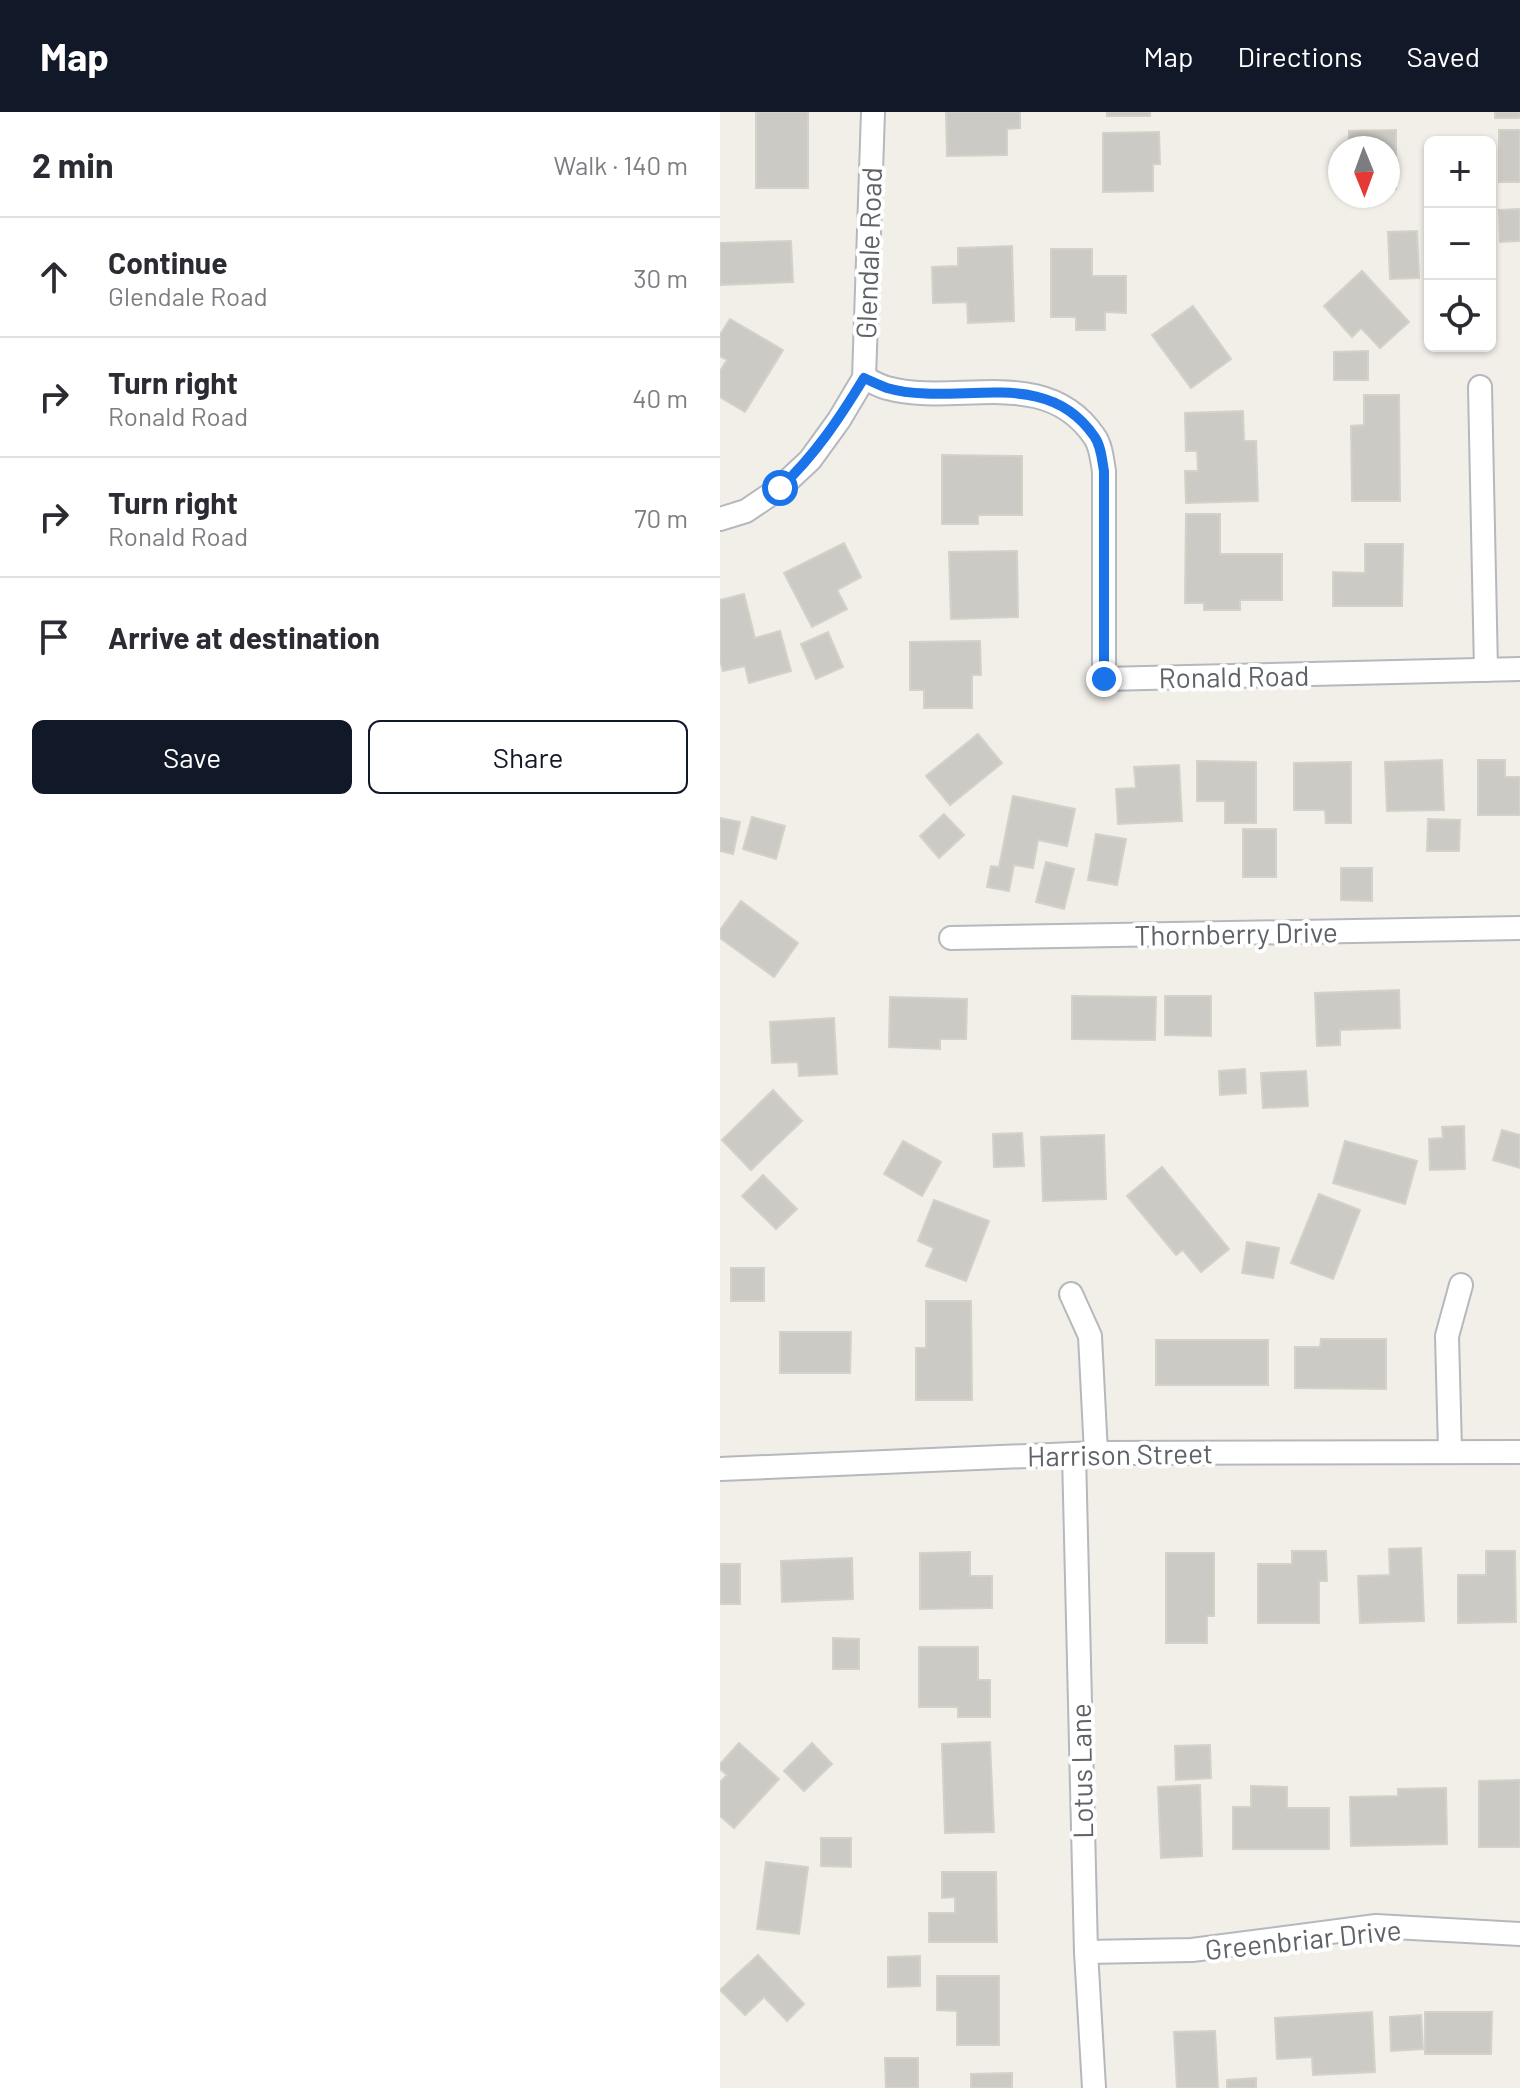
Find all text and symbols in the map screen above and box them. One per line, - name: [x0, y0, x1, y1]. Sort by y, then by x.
- text: Map: [40, 33, 109, 79]
- text: Map: [1144, 39, 1193, 73]
- text: Directions: [1237, 39, 1363, 73]
- text: Saved: [1407, 39, 1480, 73]
- north arrow: [1328, 136, 1400, 208]
- map controls: [1424, 136, 1496, 352]
- button: +: [1424, 136, 1496, 208]
- text: 2 min: [32, 144, 114, 185]
- text: Walk · 140 m: [553, 149, 688, 180]
- street label: Glendale Road: [848, 167, 888, 339]
- button: −: [1424, 208, 1496, 280]
- text: Continue: [108, 244, 228, 280]
- icon: ahead: [32, 255, 76, 299]
- text: 30 m: [633, 262, 688, 293]
- text: Glendale Road: [108, 280, 268, 311]
- button: locate: [1424, 280, 1496, 352]
- text: Turn right: [108, 364, 238, 400]
- icon: right: [32, 375, 76, 419]
- text: 40 m: [632, 382, 688, 413]
- text: Ronald Road: [108, 400, 248, 431]
- route start: [762, 470, 798, 506]
- text: Turn right: [108, 484, 238, 520]
- icon: right: [32, 495, 76, 539]
- text: 70 m: [634, 502, 688, 533]
- text: Ronald Road: [108, 520, 248, 551]
- icon: arrive: [32, 615, 76, 659]
- text: Arrive at destination: [108, 619, 380, 655]
- street label: Ronald Road: [1158, 658, 1310, 694]
- route end: [1086, 661, 1122, 697]
- button: Save: [32, 720, 352, 794]
- button: Share: [368, 720, 688, 794]
- street label: Thornberry Drive: [1134, 914, 1338, 952]
- street label: Harrison Street: [1027, 1435, 1213, 1473]
- street label: Lotus Lane: [1063, 1703, 1099, 1839]
- street label: Greenbriar Drive: [1203, 1912, 1403, 1966]

